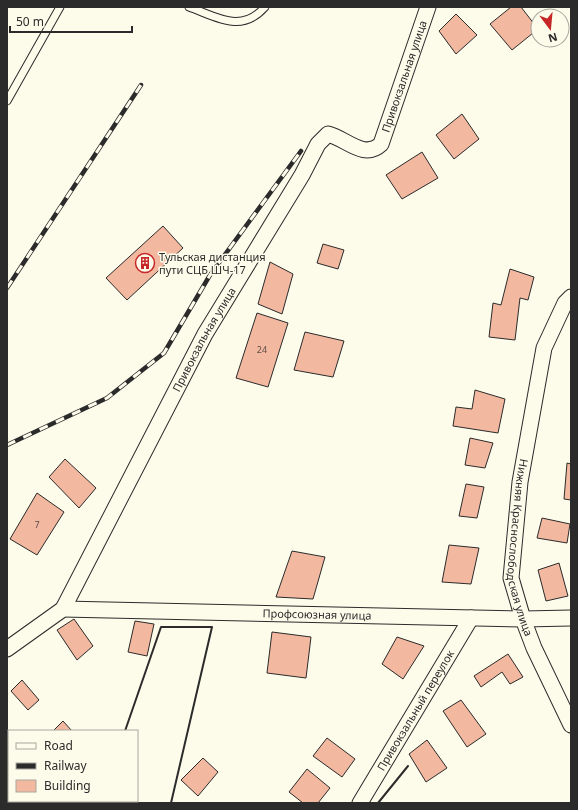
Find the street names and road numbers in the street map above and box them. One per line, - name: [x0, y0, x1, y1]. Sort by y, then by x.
- street label: Привокзальная улица: [378, 18, 430, 134]
- street label: Привокзальная улица: [168, 284, 239, 394]
- street label: Нижняя Краснослободская улица: [504, 458, 537, 638]
- street label: Профсоюзная улица: [262, 605, 372, 623]
- street label: Привокзальный переулок: [373, 647, 457, 773]

